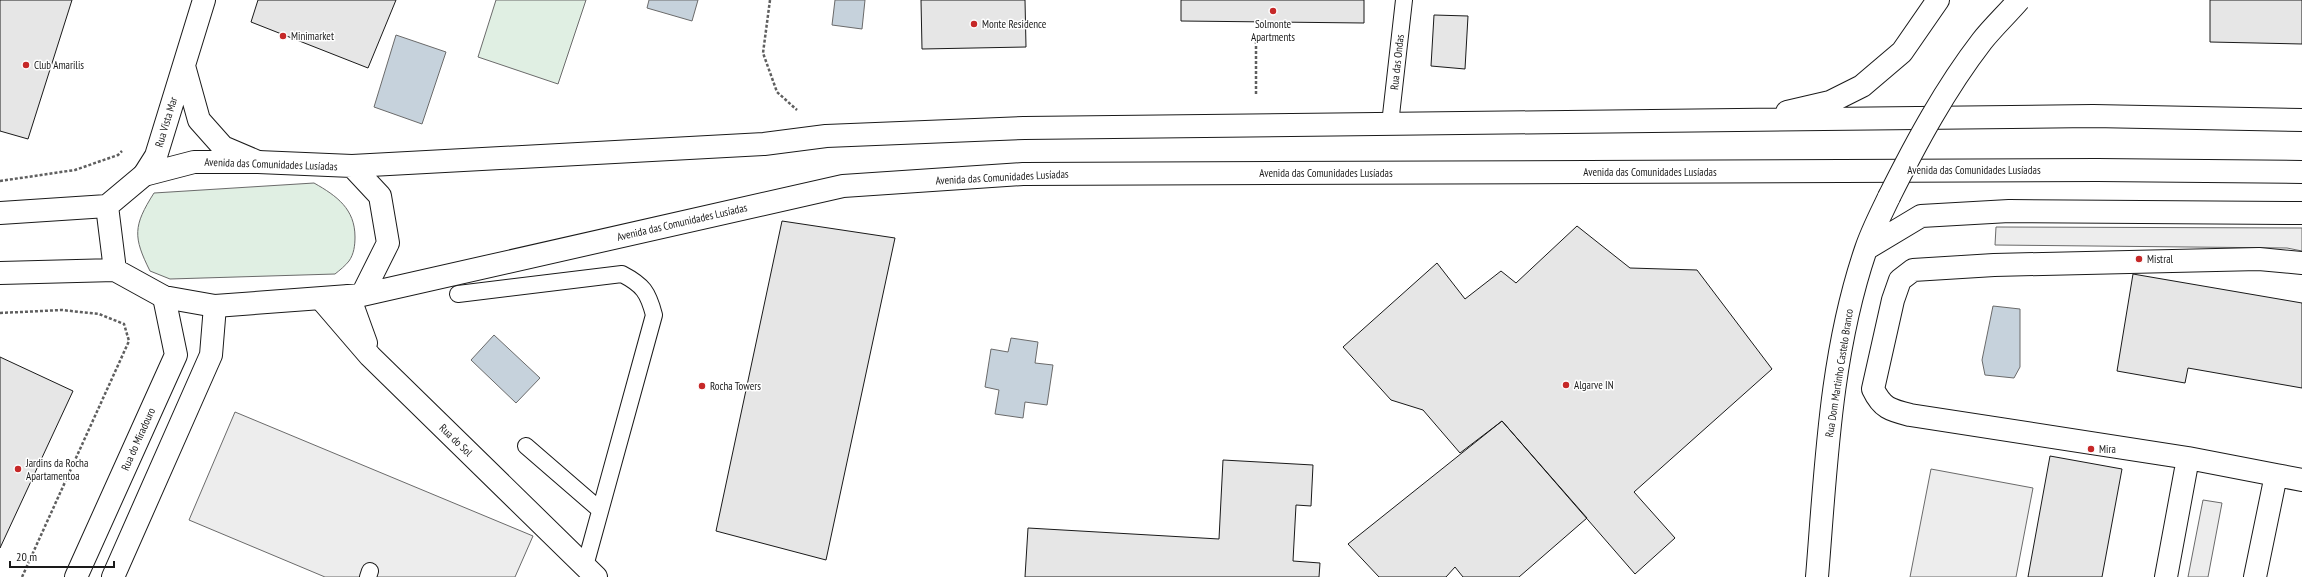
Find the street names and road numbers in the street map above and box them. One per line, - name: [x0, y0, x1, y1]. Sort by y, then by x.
- street label: Rua das Ondas: [1387, 33, 1407, 90]
- street label: Rua Vista Mar: [152, 95, 180, 149]
- street label: Avenida das Comunidades Lusíadas: [204, 155, 338, 173]
- street label: Avenida das Comunidades Lusíadas: [1907, 163, 2041, 177]
- street label: Avenida das Comunidades Lusíadas: [1583, 165, 1717, 179]
- street label: Avenida das Comunidades Lusíadas: [1259, 166, 1393, 180]
- street label: Avenida das Comunidades Lusíadas: [935, 167, 1069, 187]
- street label: Avenida das Comunidades Lusíadas: [615, 200, 749, 244]
- street label: Rua Dom Martinho Castelo Branco: [1822, 308, 1856, 438]
- street label: Rua do Miradouro: [118, 405, 158, 473]
- street label: Rua do Sol: [437, 421, 476, 459]

